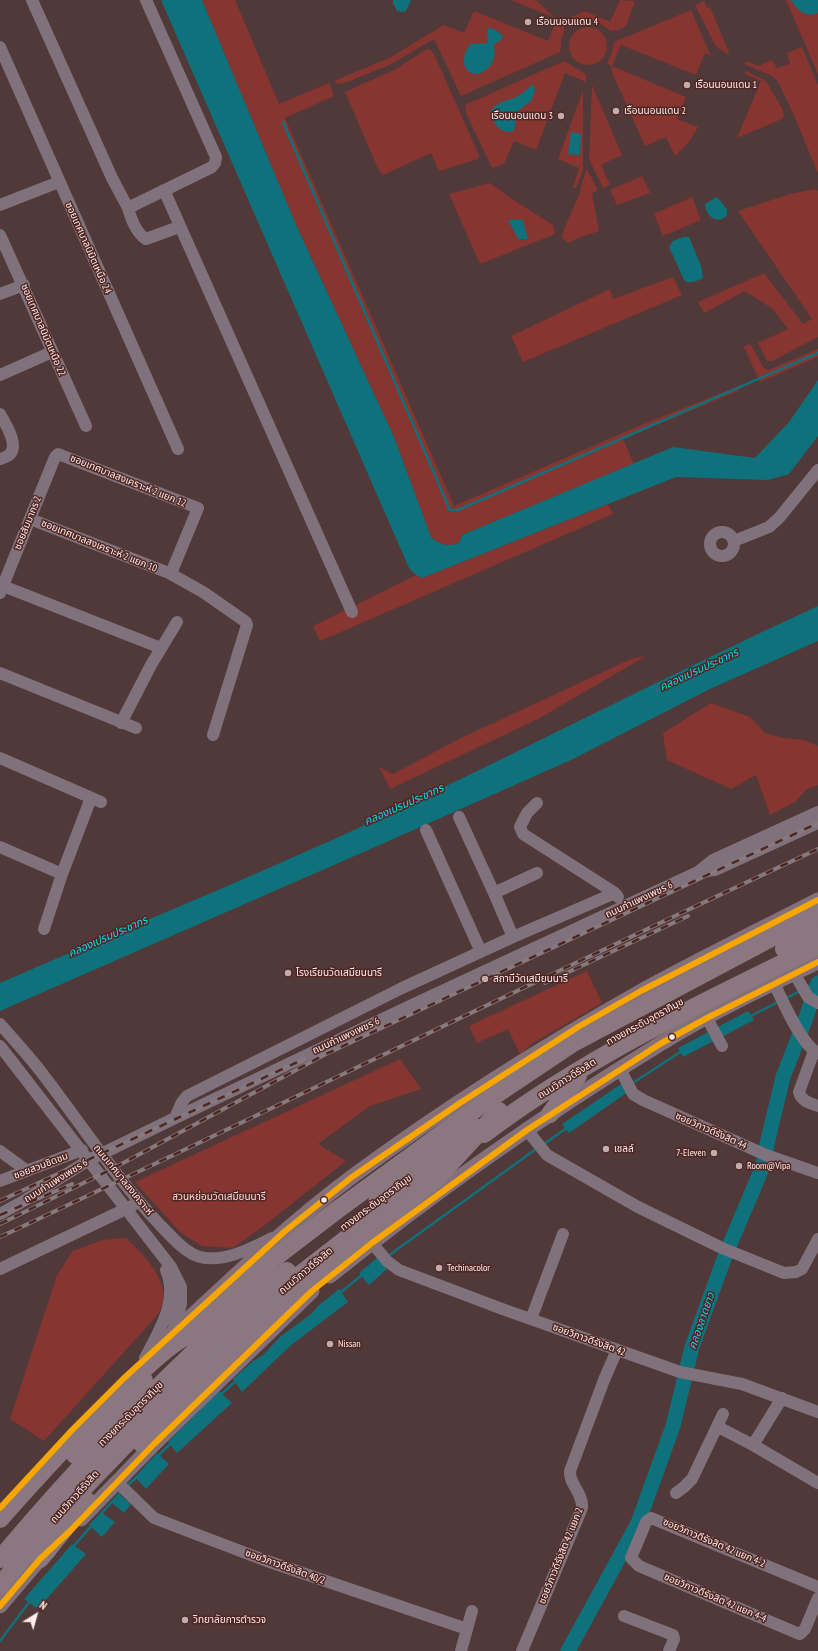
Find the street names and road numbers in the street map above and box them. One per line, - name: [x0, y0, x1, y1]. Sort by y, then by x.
- street label: ซอยเทศบาลนิมิตเหนือ 24: [62, 200, 114, 296]
- street label: ซอยเทศบาลนิมิตเหนือ 22: [18, 282, 68, 378]
- street label: ซอยเทศบาลสงเคราะห์ 2 แยก 12: [68, 452, 188, 510]
- street label: ซอยสัมมากร 2: [12, 494, 44, 552]
- street label: ซอยเทศบาลสงเคราะห์ 2 แยก 10: [39, 517, 159, 575]
- street label: ถนนกำแพงเพชร 6: [603, 879, 675, 921]
- street label: ทางยกระดับอุตราภิมุข: [604, 996, 686, 1048]
- street label: ถนนกำแพงเพชร 6: [310, 1015, 382, 1057]
- street label: ถนนวิภาวดีรังสิต: [536, 1056, 598, 1102]
- street label: ซอยวิภาวดีรังสิต 44: [673, 1110, 749, 1152]
- street label: ถนนเทศบาลสงเคราะห์: [91, 1142, 155, 1218]
- street label: ซอยสวนชิดชม: [12, 1150, 70, 1182]
- street label: ถนนกำแพงเพชร 6: [22, 1157, 90, 1205]
- street label: ทางยกระดับอุตราภิมุข: [338, 1172, 414, 1234]
- street label: ถนนวิภาวดีรังสิต: [277, 1245, 335, 1297]
- street label: ซอยวิภาวดีรังสิต 42: [551, 1321, 627, 1359]
- street label: ทางยกระดับอุตราภิมุข: [96, 1379, 166, 1449]
- street label: ถนนวิภาวดีรังสิต: [48, 1468, 102, 1526]
- street label: ซอยวิภาวดีรังสิต 42 แยก 2: [536, 1506, 586, 1606]
- street label: ซอยวิภาวดีรังสิต 42 แยก 4-2: [661, 1516, 767, 1570]
- street label: ซอยวิภาวดีรังสิต 40/2: [243, 1547, 327, 1587]
- street label: ซอยวิภาวดีรังสิต 42 แยก 4-4: [662, 1571, 768, 1625]

